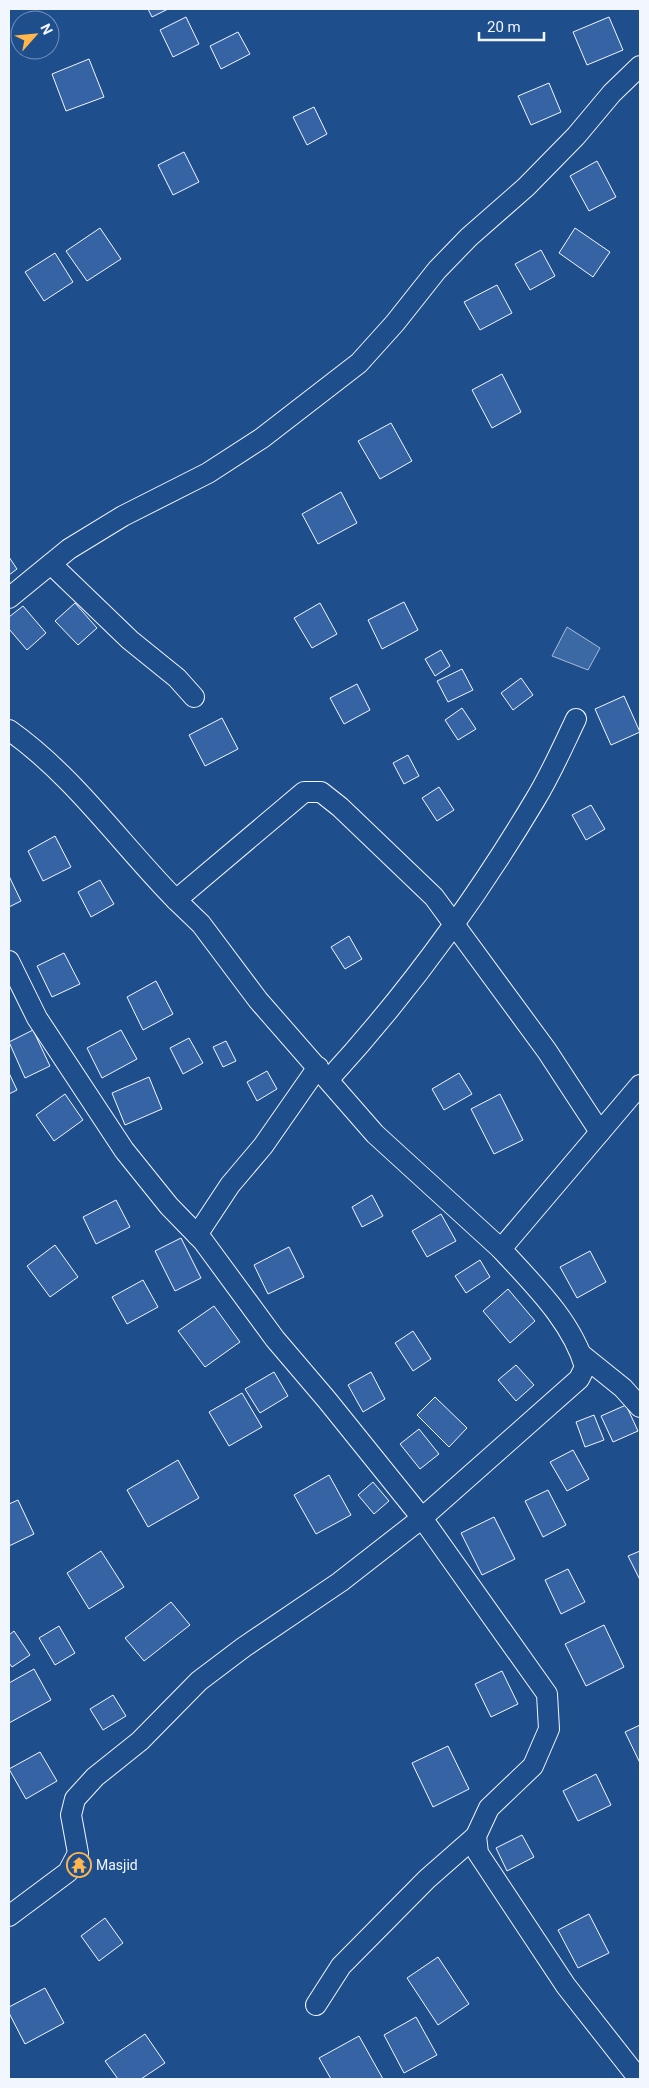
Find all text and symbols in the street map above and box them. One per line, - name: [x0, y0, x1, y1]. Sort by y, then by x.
- north arrow: [10, 10, 60, 60]
- scale bar: [479, 10, 544, 42]
- text: 20 m: [487, 18, 521, 36]
- text: N: [37, 21, 56, 37]
- temple icon: Masjid: [66, 1852, 92, 1878]
- place label: Masjid: [96, 1857, 138, 1873]

